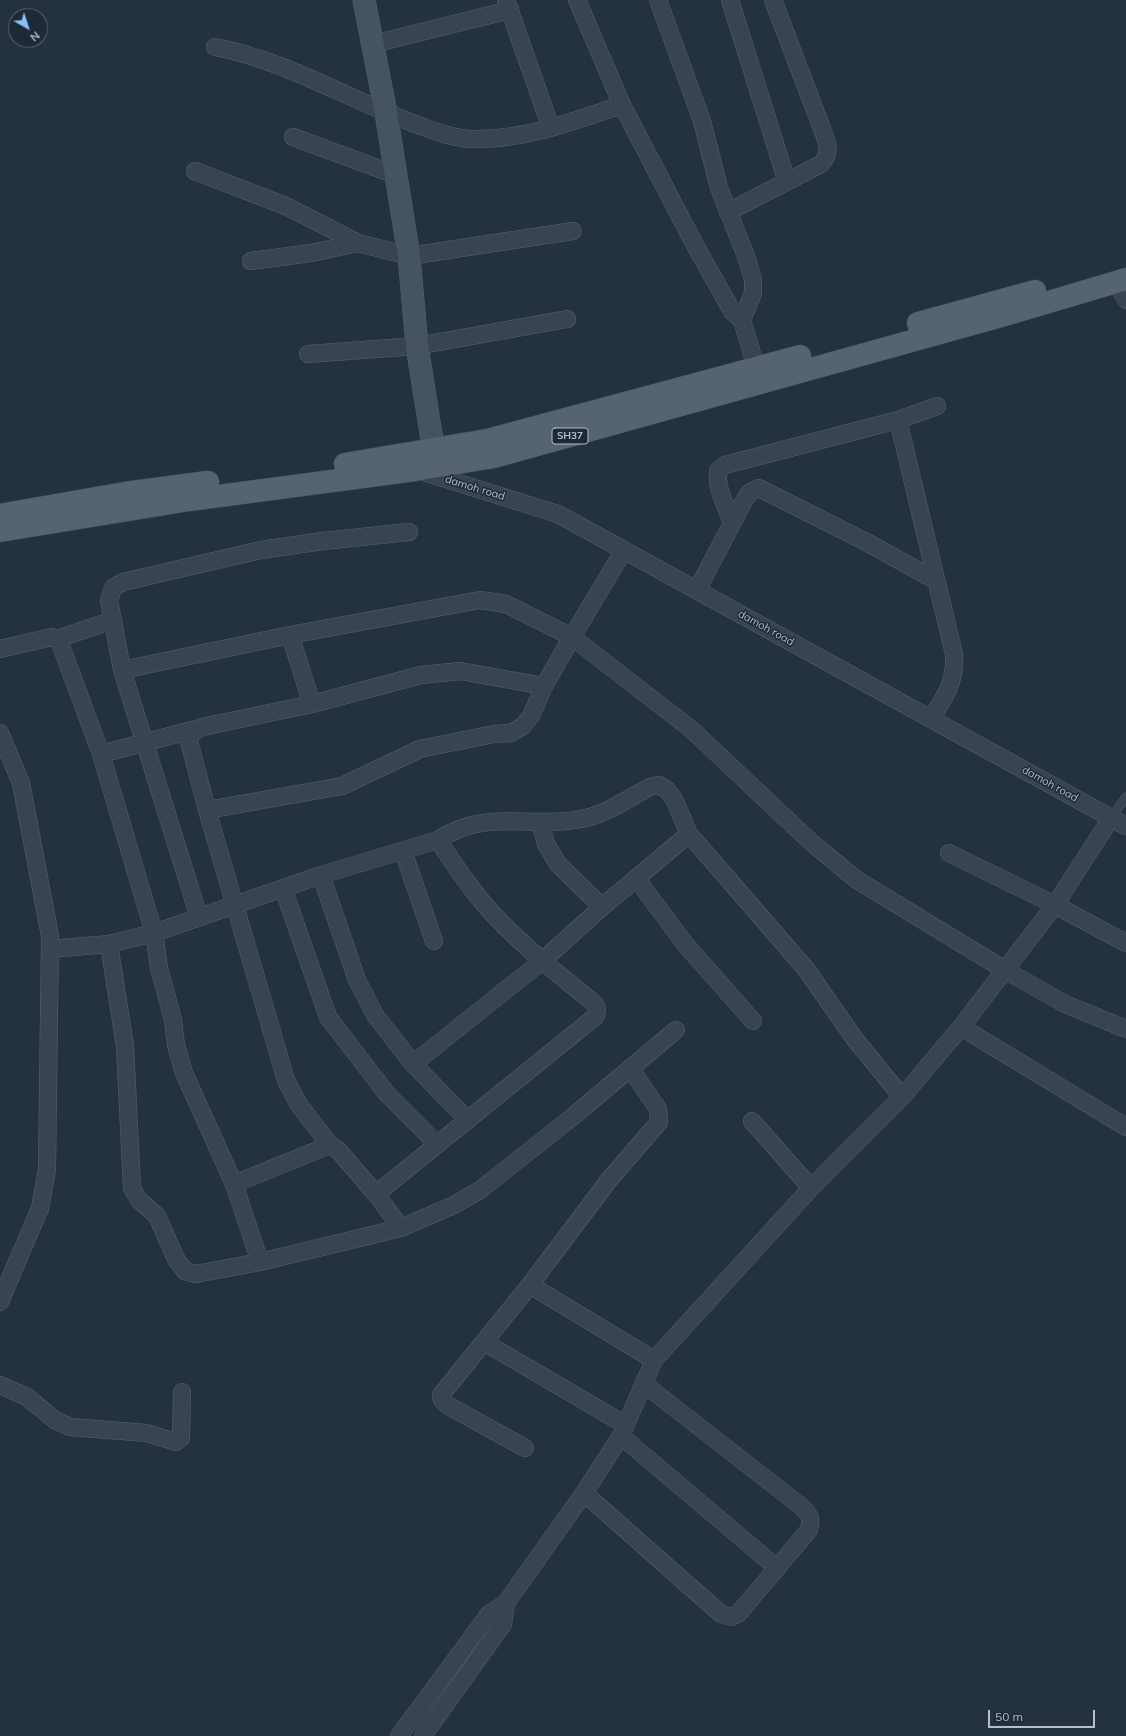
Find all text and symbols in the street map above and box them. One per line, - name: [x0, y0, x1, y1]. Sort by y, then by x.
- north arrow: [8, 8, 48, 48]
- text: N: [27, 28, 43, 45]
- road number: SH37: [552, 428, 588, 444]
- street label: damoh road: [443, 473, 507, 503]
- street label: damoh road: [736, 607, 796, 649]
- street label: damoh road: [1020, 763, 1080, 805]
- scale bar: [990, 1702, 1097, 1728]
- text: 50 m: [995, 1709, 1023, 1724]

